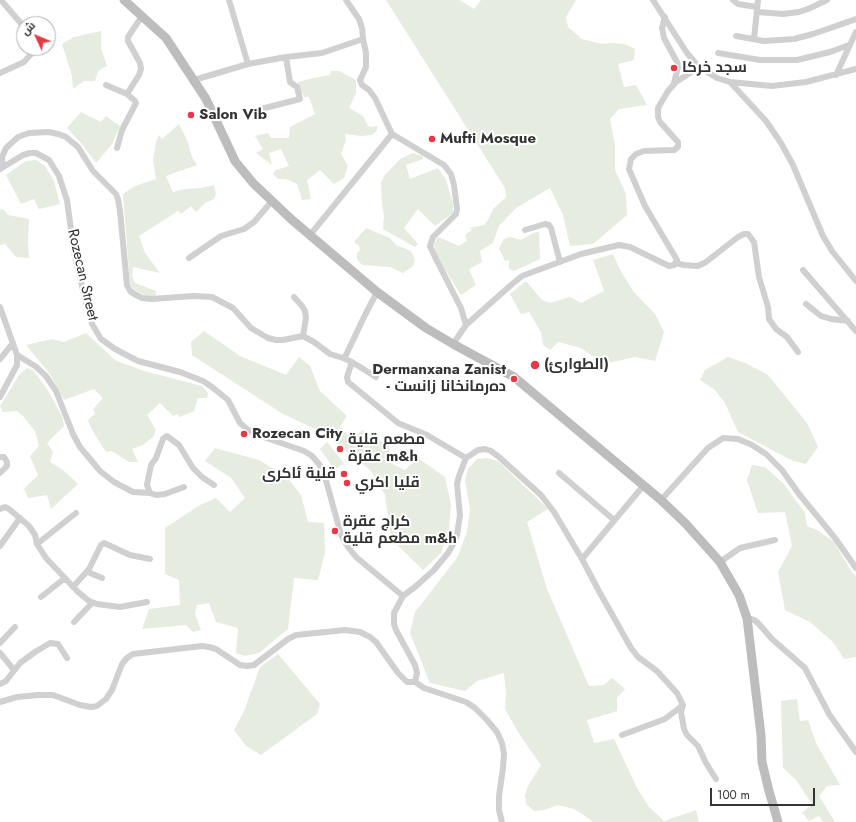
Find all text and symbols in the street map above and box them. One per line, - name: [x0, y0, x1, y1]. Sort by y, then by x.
- north arrow: [16, 16, 56, 56]
- text: ش: [17, 18, 39, 39]
- place label: سجد خركا: [682, 59, 747, 77]
- marker: سجد خركا: [669, 63, 679, 73]
- place label: Salon Vib: [199, 106, 267, 124]
- marker: Salon Vib: [186, 110, 196, 120]
- place label: Mufti Mosque: [440, 130, 536, 148]
- marker: Mufti Mosque: [427, 134, 437, 144]
- street label: Rozecan Street: [63, 228, 101, 322]
- place label: (الطوارئ): [544, 356, 609, 374]
- marker: (الطوارئ): [529, 359, 541, 371]
- place label: Dermanxana Zanist - ده‌رمانخانا زانست: [372, 361, 506, 396]
- marker: Dermanxana Zanist - ده‌رمانخانا زانست: [509, 374, 519, 384]
- place label: Rozecan City: [252, 425, 342, 443]
- marker: Rozecan City: [239, 429, 249, 439]
- place label: مطعم قلية عقرة m&h: [348, 431, 425, 466]
- marker: مطعم قلية عقرة m&h: [335, 444, 345, 454]
- place label: قلية ئاكرى: [262, 465, 336, 483]
- marker: قلية ئاكرى: [339, 469, 349, 479]
- place label: قليا اكري: [355, 474, 420, 492]
- marker: قليا اكري: [342, 478, 352, 488]
- place label: كراج عقرة مطعم قلية m&h: [343, 513, 457, 548]
- marker: كراج عقرة مطعم قلية m&h: [330, 526, 340, 536]
- scale bar: [712, 780, 817, 806]
- text: 100 m: [717, 786, 750, 804]

